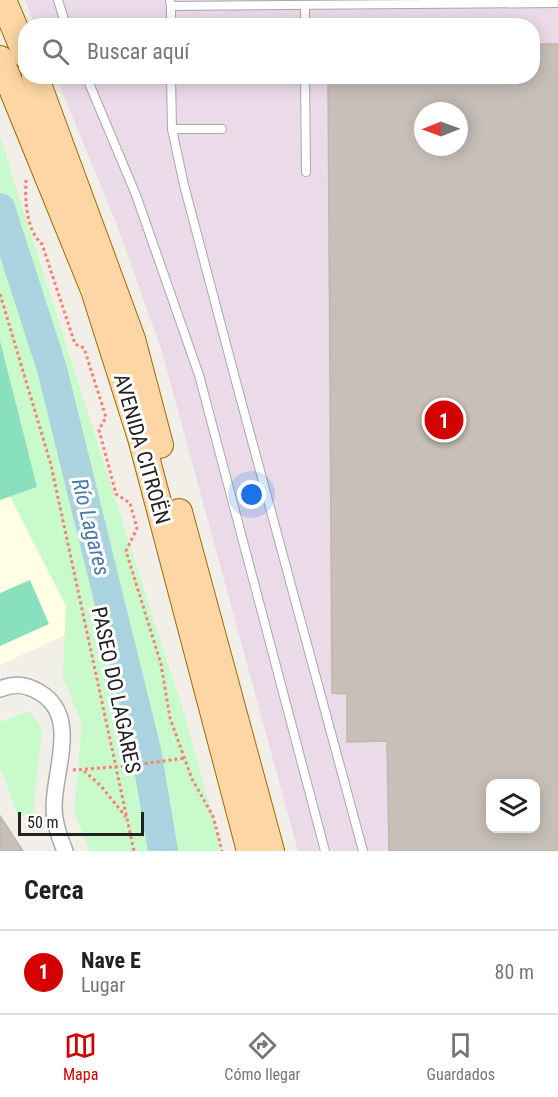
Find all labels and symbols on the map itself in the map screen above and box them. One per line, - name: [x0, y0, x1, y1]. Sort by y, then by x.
- north arrow: [414, 102, 468, 156]
- street label: AVENIDA CITROËN: [109, 371, 175, 527]
- pin: 1: [424, 398, 464, 442]
- water label: Río Lagares: [67, 476, 115, 578]
- your location: [237, 480, 266, 509]
- street label: PASEO DO LAGARES: [87, 605, 145, 776]
- scale bar: [18, 809, 144, 836]

